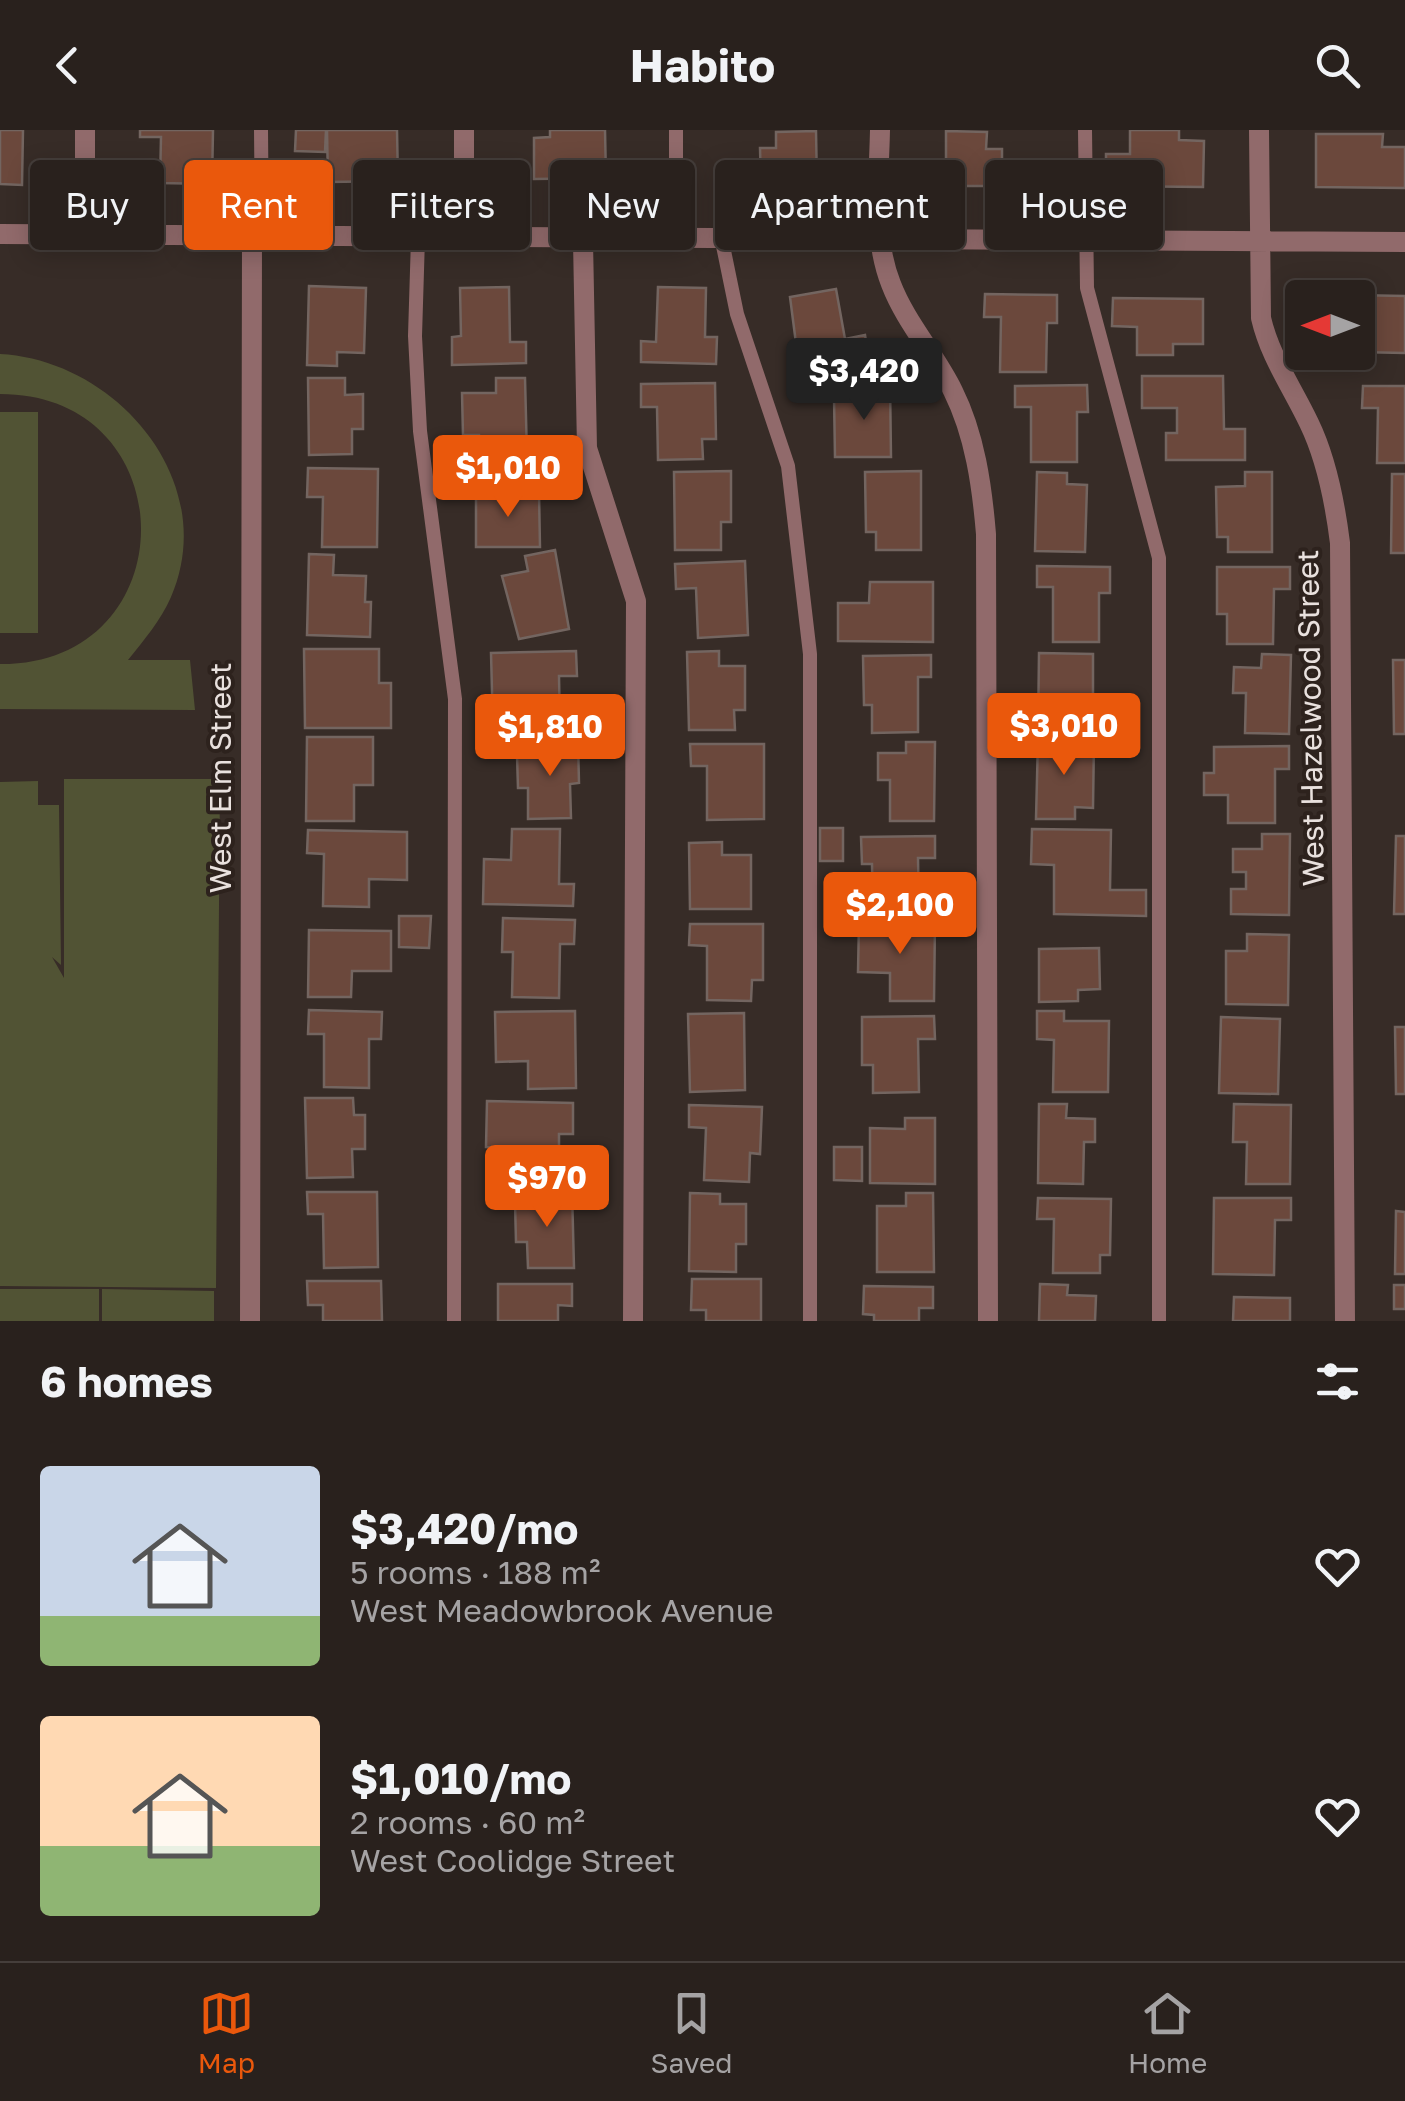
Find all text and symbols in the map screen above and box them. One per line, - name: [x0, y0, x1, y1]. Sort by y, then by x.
- icon: back: [40, 38, 95, 93]
- text: Habito: [630, 38, 775, 92]
- icon: search: [1310, 38, 1365, 93]
- chip: Buy: [30, 160, 164, 250]
- chip: Rent: [184, 160, 333, 250]
- chip: Filters: [353, 160, 530, 250]
- chip: New: [550, 160, 695, 250]
- chip: Apartment: [715, 160, 965, 250]
- chip: House: [985, 160, 1163, 250]
- north arrow: [1285, 280, 1375, 370]
- map controls: [1285, 280, 1375, 370]
- pin: $3,420: [783, 338, 945, 423]
- text: $3,420: [808, 351, 920, 389]
- pin: $1,010: [427, 435, 589, 520]
- text: $1,010: [455, 448, 561, 486]
- street label: West Hazelwood Street: [1289, 549, 1331, 887]
- street label: West Elm Street: [202, 662, 238, 894]
- pin: $3,010: [983, 693, 1145, 778]
- pin: $1,810: [469, 694, 631, 779]
- text: $3,010: [1009, 706, 1119, 744]
- text: $1,810: [497, 707, 603, 745]
- pin: $2,100: [819, 872, 981, 957]
- text: $2,100: [845, 885, 955, 923]
- pin: $970: [488, 1145, 606, 1230]
- text: $970: [507, 1158, 587, 1196]
- icon: filters: [1310, 1354, 1365, 1409]
- text: 6 homes: [40, 1356, 213, 1406]
- text: $3,420/mo: [350, 1503, 578, 1553]
- icon: home: [120, 1506, 240, 1626]
- icon: heart: [1310, 1539, 1365, 1594]
- text: 5 rooms · 188 m²: [350, 1553, 600, 1591]
- text: West Meadowbrook Avenue: [350, 1591, 774, 1629]
- text: $1,010/mo: [350, 1753, 572, 1803]
- icon: home: [120, 1756, 240, 1876]
- icon: heart: [1310, 1789, 1365, 1844]
- text: 2 rooms · 60 m²: [350, 1803, 585, 1841]
- text: West Coolidge Street: [350, 1841, 675, 1879]
- tab: Map: [198, 1986, 255, 2079]
- tab: Saved: [651, 1986, 732, 2079]
- tab: Home: [1128, 1986, 1207, 2079]

